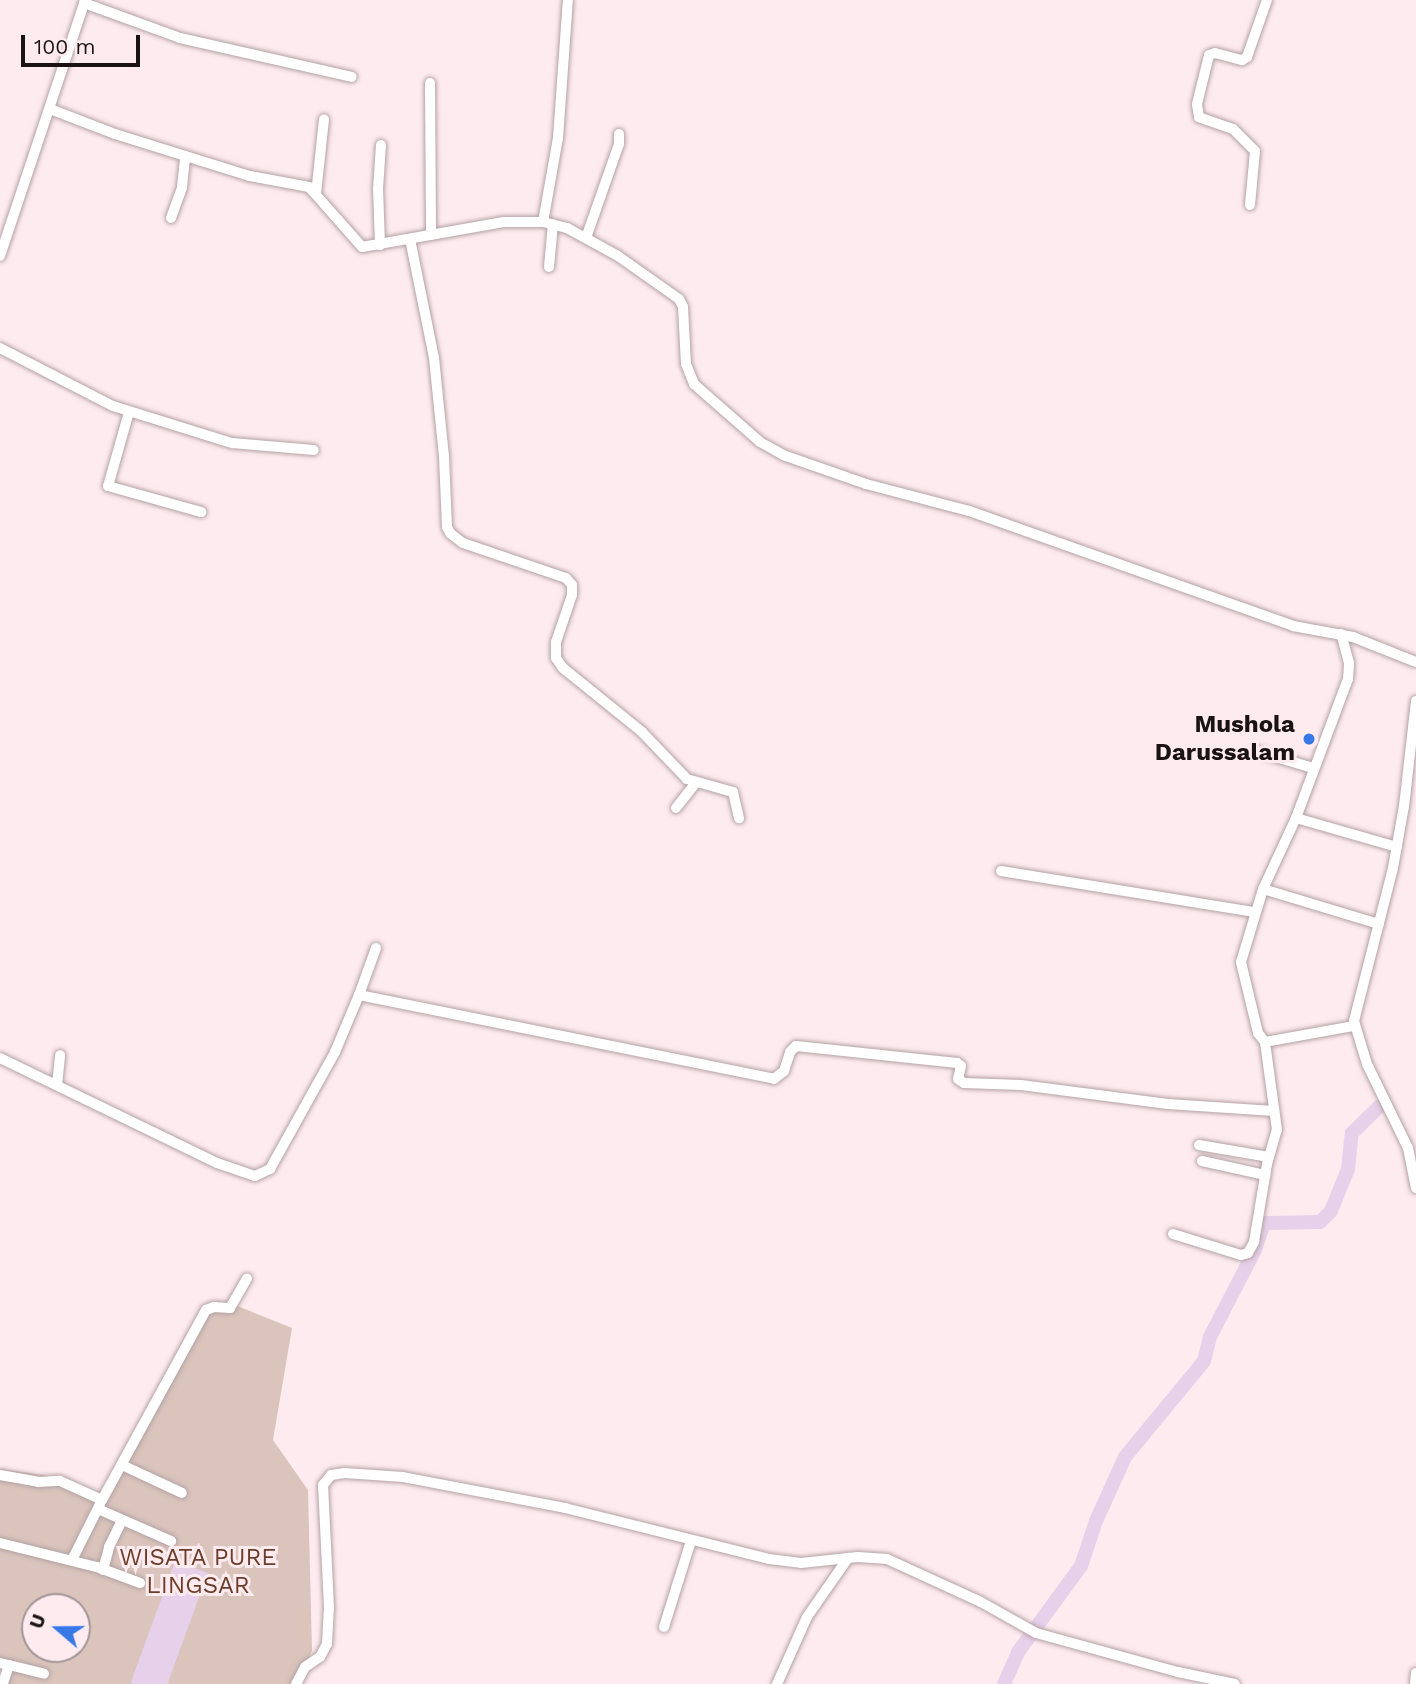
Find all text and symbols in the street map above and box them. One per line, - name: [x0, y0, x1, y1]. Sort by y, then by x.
- scale bar: [24, 21, 144, 65]
- text: 100 m: [34, 34, 96, 59]
- place label: Mushola Darussalam: [1155, 711, 1295, 767]
- marker: Mushola Darussalam: [1301, 731, 1317, 747]
- park label: WISATA PURE LINGSAR: [119, 1544, 277, 1600]
- north arrow: [21, 1593, 91, 1663]
- text: U: [25, 1611, 51, 1632]

